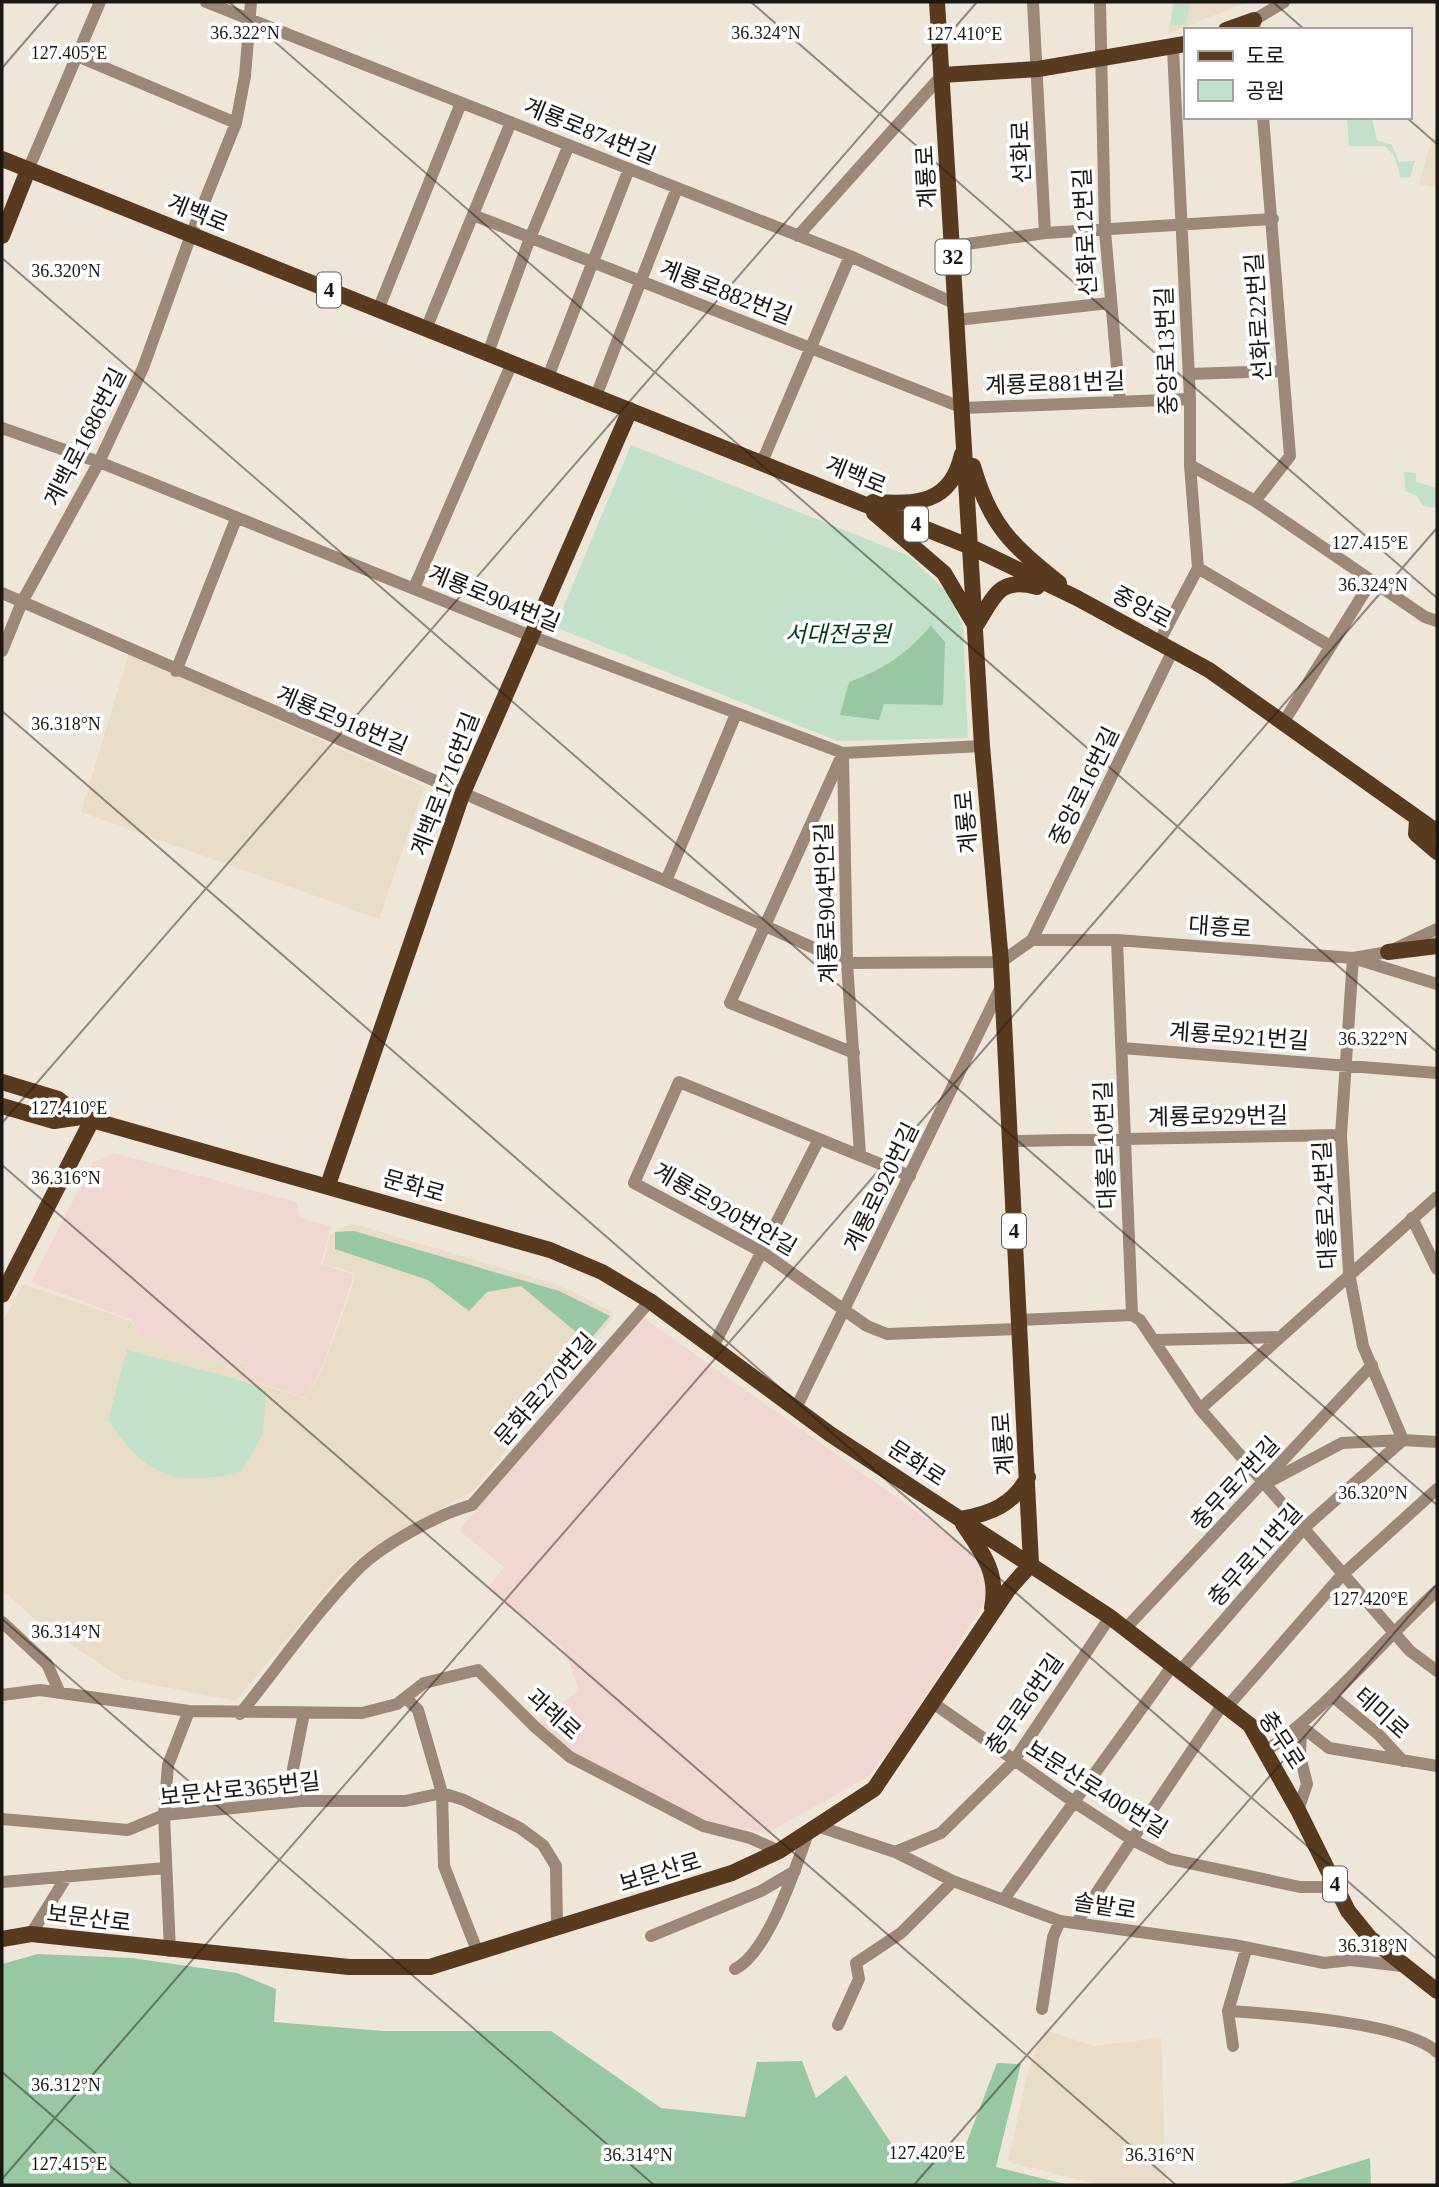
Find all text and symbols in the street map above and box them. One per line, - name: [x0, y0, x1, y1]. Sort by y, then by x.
- text: 36.322°N: [210, 23, 280, 43]
- text: 36.324°N: [731, 23, 801, 43]
- text: 127.410°E: [926, 24, 1002, 44]
- legend: [1184, 28, 1411, 119]
- text: 127.405°E: [31, 43, 107, 63]
- text: 도로: [1246, 44, 1285, 68]
- text: 공원: [1246, 79, 1285, 103]
- street label: 계룡로874번길: [520, 94, 660, 169]
- street label: 선화로: [1008, 120, 1035, 184]
- street label: 계룡로: [912, 145, 941, 209]
- street label: 선화로12번길: [1070, 167, 1101, 297]
- street label: 계백로: [164, 190, 232, 237]
- road number: 32: [936, 240, 970, 274]
- street label: 선화로22번길: [1242, 252, 1275, 382]
- street label: 계룡로882번길: [656, 256, 796, 329]
- text: 36.320°N: [31, 261, 101, 281]
- road number: 4: [317, 272, 341, 308]
- street label: 중앙로13번길: [1152, 286, 1181, 416]
- street label: 계백로1686번길: [40, 364, 131, 511]
- street label: 계룡로881번길: [984, 369, 1126, 398]
- street label: 계백로: [822, 452, 890, 499]
- road number: 4: [904, 506, 928, 542]
- text: 127.415°E: [1332, 533, 1408, 553]
- street label: 계룡로904번길: [424, 561, 564, 636]
- text: 36.324°N: [1338, 575, 1408, 595]
- street label: 중앙로: [1108, 582, 1176, 633]
- park label: 서대전공원: [785, 622, 893, 647]
- street label: 계룡로918번길: [272, 682, 411, 759]
- street label: 계백로1716번길: [407, 709, 484, 860]
- text: 36.318°N: [31, 714, 101, 734]
- street label: 중앙로16번길: [1045, 723, 1124, 850]
- street label: 계룡로: [951, 789, 982, 855]
- street label: 계룡로904번안길: [811, 822, 842, 984]
- street label: 대흥로: [1187, 913, 1253, 942]
- street label: 계룡로921번길: [1168, 1019, 1310, 1054]
- text: 36.322°N: [1338, 1029, 1408, 1049]
- street label: 대흥로10번길: [1091, 1080, 1120, 1210]
- text: 127.410°E: [31, 1098, 107, 1118]
- street label: 계룡로929번길: [1148, 1103, 1288, 1130]
- street label: 계룡로920번길: [839, 1119, 923, 1256]
- street label: 대흥로24번길: [1310, 1140, 1341, 1270]
- street label: 계룡로920번안길: [649, 1158, 801, 1261]
- street label: 문화로: [380, 1166, 448, 1207]
- text: 36.316°N: [31, 1168, 101, 1188]
- road number: 4: [1002, 1214, 1026, 1248]
- street label: 문화로270번길: [490, 1328, 601, 1450]
- street label: 계룡로: [989, 1411, 1018, 1477]
- street label: 충무로7번길: [1186, 1432, 1285, 1535]
- street label: 문화로: [883, 1436, 950, 1491]
- text: 36.320°N: [1338, 1483, 1408, 1503]
- street label: 충무로11번길: [1203, 1499, 1307, 1611]
- text: 127.420°E: [1332, 1589, 1408, 1609]
- text: 36.314°N: [31, 1622, 101, 1642]
- street label: 충무로6번길: [981, 1649, 1068, 1760]
- street label: 테미로: [1350, 1683, 1414, 1744]
- street label: 과례로: [522, 1684, 586, 1745]
- street label: 충무로: [1254, 1707, 1309, 1774]
- street label: 보문산로400번길: [1022, 1736, 1172, 1843]
- street label: 보문산로365번길: [158, 1769, 322, 1810]
- street label: 보문산로: [616, 1848, 704, 1897]
- road number: 4: [1323, 1867, 1347, 1902]
- street label: 솔밭로: [1072, 1889, 1138, 1924]
- street label: 보문산로: [45, 1901, 132, 1936]
- text: 36.318°N: [1338, 1936, 1408, 1956]
- text: 36.312°N: [31, 2075, 101, 2095]
- text: 127.420°E: [889, 2143, 965, 2163]
- text: 36.314°N: [603, 2145, 673, 2165]
- text: 36.316°N: [1125, 2145, 1195, 2165]
- text: 127.415°E: [31, 2154, 107, 2174]

